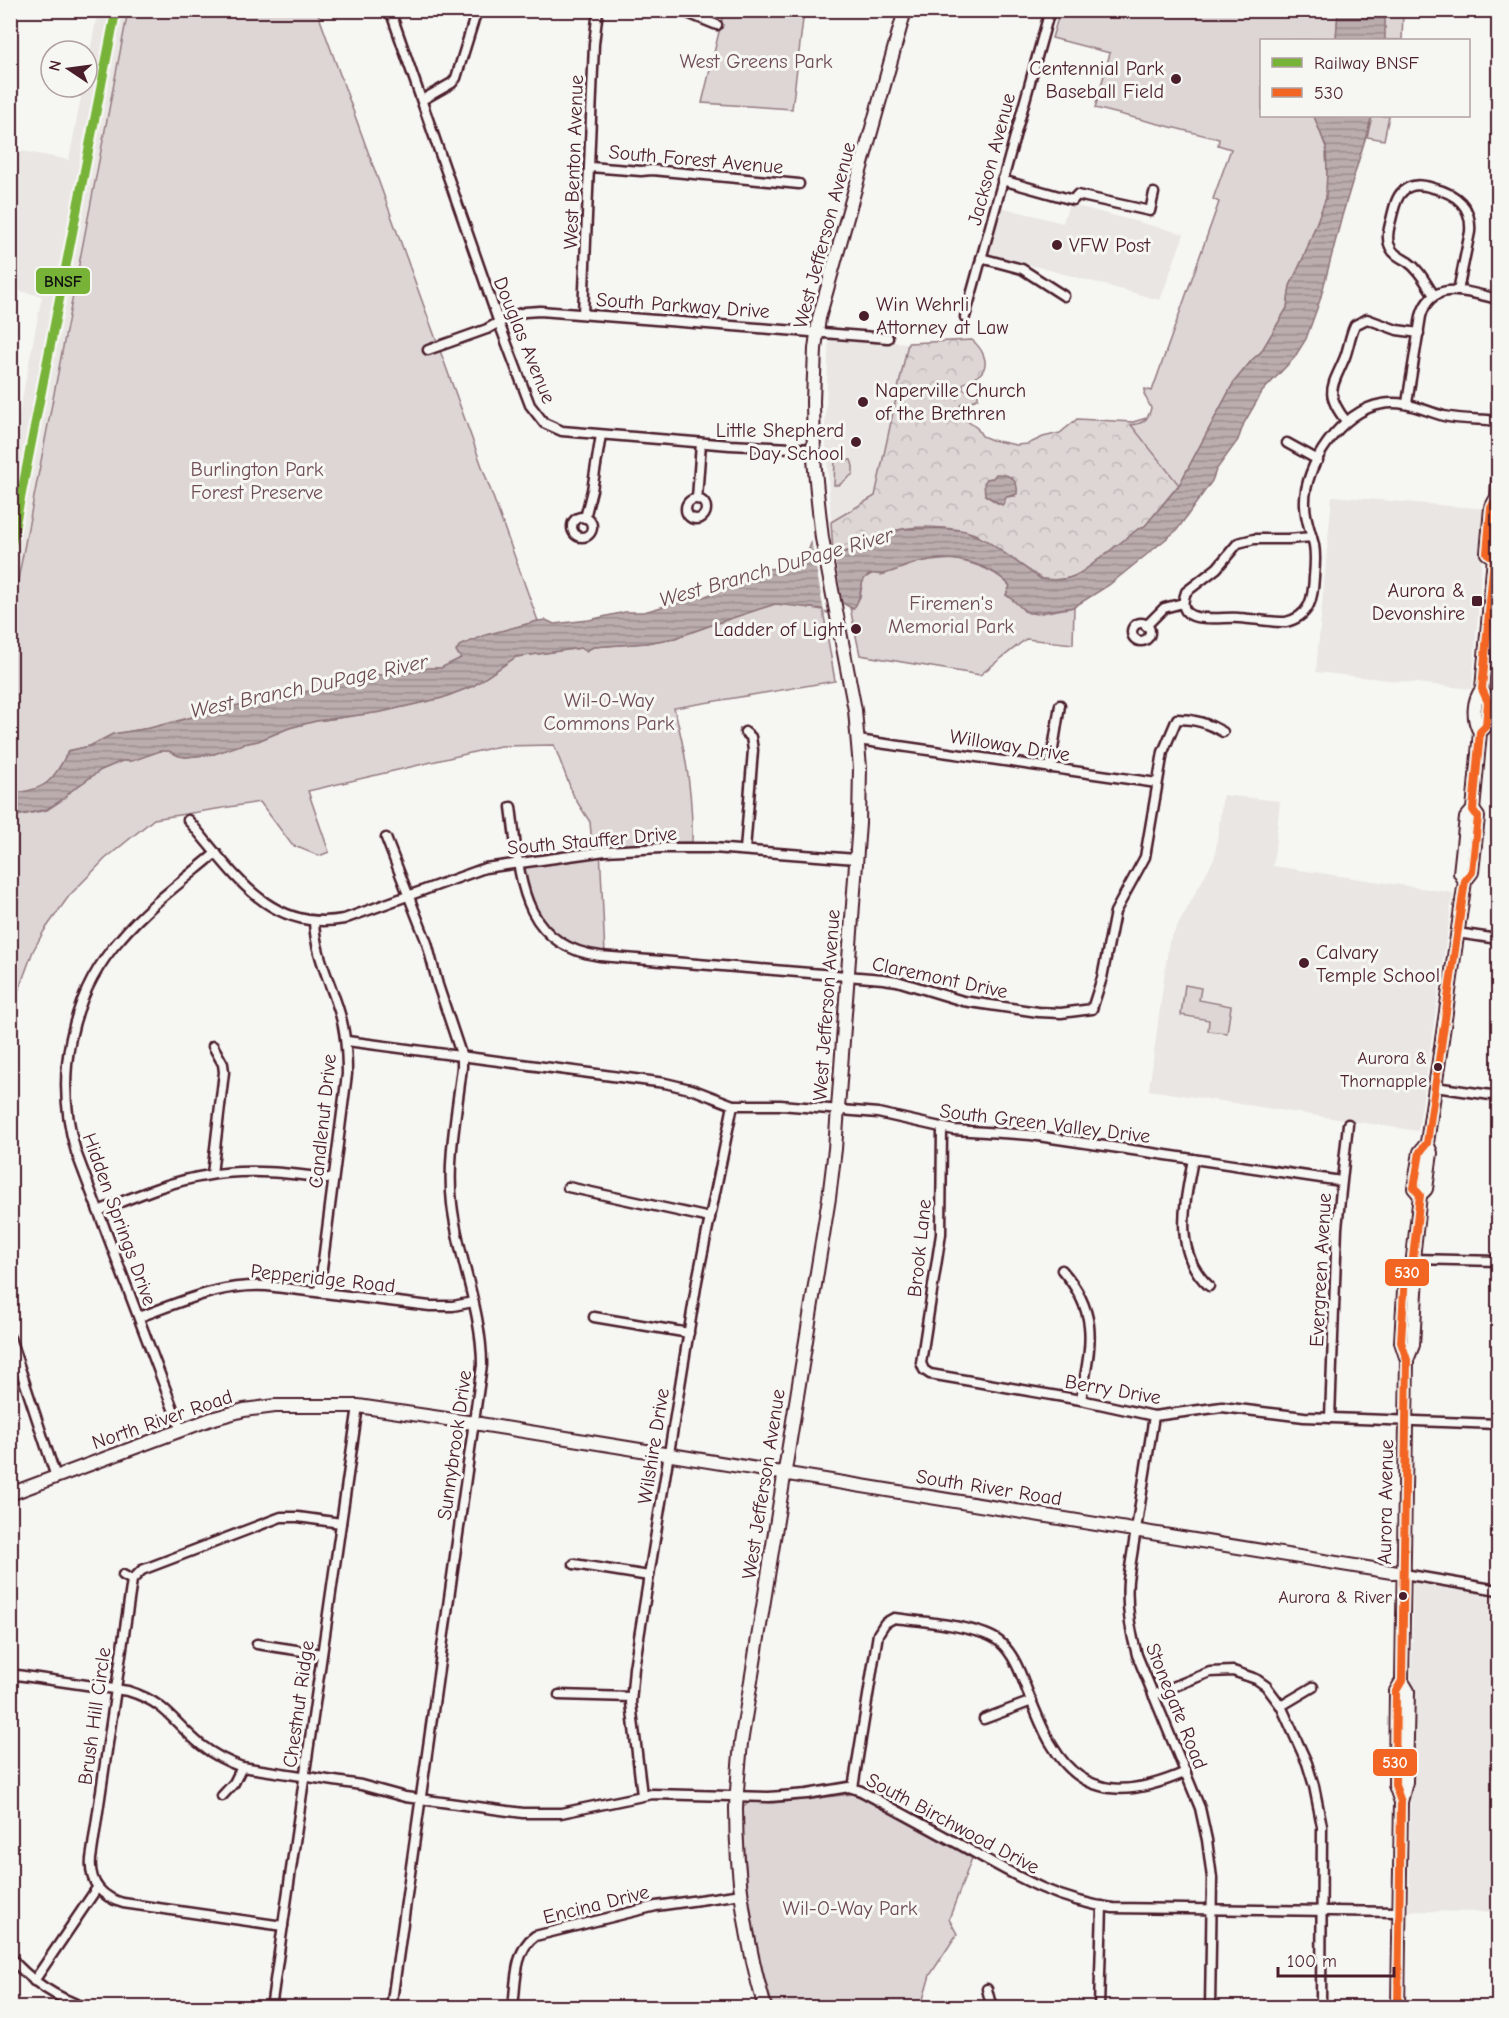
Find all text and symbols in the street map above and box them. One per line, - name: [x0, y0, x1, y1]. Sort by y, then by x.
- north arrow: [39, 39, 99, 99]
- legend: [1260, 39, 1470, 117]
- park label: West Greens Park: [680, 50, 833, 73]
- text: Railway BNSF: [1314, 53, 1420, 74]
- place label: Centennial Park Baseball Field: [1029, 57, 1164, 103]
- text: N: [45, 59, 65, 73]
- marker: Centennial Park Baseball Field: [1169, 72, 1183, 86]
- street label: West Benton Avenue: [559, 74, 588, 250]
- text: 530: [1314, 83, 1344, 104]
- street label: Jackson Avenue: [963, 90, 1020, 228]
- street label: West Jefferson Avenue: [789, 139, 860, 331]
- street label: South Forest Avenue: [608, 140, 784, 179]
- place label: VFW Post: [1069, 234, 1151, 257]
- marker: VFW Post: [1050, 238, 1064, 252]
- line badge: BNSF: [35, 267, 91, 295]
- text: BNSF: [44, 273, 83, 291]
- street label: Douglas Avenue: [489, 273, 560, 407]
- street label: South Parkway Drive: [595, 288, 770, 323]
- place label: Win Wehrli Attorney at Law: [876, 293, 1008, 339]
- marker: Win Wehrli Attorney at Law: [857, 309, 871, 323]
- place label: Naperville Church of the Brethren: [875, 379, 1026, 425]
- marker: Naperville Church of the Brethren: [856, 395, 870, 409]
- place label: Little Shepherd Day School: [716, 419, 844, 465]
- marker: Little Shepherd Day School: [849, 435, 863, 449]
- park label: Burlington Park Forest Preserve: [191, 458, 324, 504]
- water label: West Branch DuPage River: [656, 522, 897, 612]
- place label: Aurora & Devonshire: [1372, 579, 1465, 625]
- park label: Firemen's Memorial Park: [888, 592, 1014, 638]
- marker: Aurora & Devonshire: [1470, 594, 1484, 608]
- place label: Ladder of Light: [714, 618, 845, 641]
- marker: Ladder of Light: [849, 622, 863, 636]
- water label: West Branch DuPage River: [188, 649, 432, 723]
- park label: Wil-O-Way Commons Park: [544, 689, 675, 735]
- street label: Willoway Drive: [948, 725, 1072, 766]
- street label: South Stauffer Drive: [506, 822, 678, 859]
- street label: West Jefferson Avenue: [808, 908, 845, 1102]
- place label: Calvary Temple School: [1316, 941, 1440, 987]
- street label: Claremont Drive: [870, 952, 1010, 1003]
- marker: Calvary Temple School: [1297, 956, 1311, 970]
- place label: Aurora & Thornapple: [1340, 1048, 1427, 1092]
- street label: Candlenut Drive: [304, 1053, 341, 1190]
- marker: Aurora & Thornapple: [1432, 1061, 1444, 1073]
- street label: South Green Valley Drive: [938, 1099, 1152, 1148]
- street label: Hidden Springs Drive: [78, 1130, 161, 1309]
- street label: Evergreen Avenue: [1305, 1192, 1336, 1348]
- street label: Brook Lane: [903, 1198, 936, 1298]
- line badge: 530: [1384, 1258, 1430, 1287]
- street label: Pepperidge Road: [250, 1259, 396, 1298]
- text: 530: [1394, 1264, 1420, 1282]
- street label: Sunnybrook Drive: [433, 1369, 476, 1522]
- street label: Berry Drive: [1063, 1370, 1163, 1409]
- street label: North River Road: [89, 1385, 235, 1454]
- street label: Wilshire Drive: [633, 1386, 674, 1506]
- street label: West Jefferson Avenue: [737, 1387, 790, 1581]
- street label: Aurora Avenue: [1373, 1439, 1398, 1565]
- street label: South River Road: [914, 1465, 1063, 1510]
- place label: Aurora & River: [1278, 1587, 1393, 1608]
- marker: Aurora & River: [1397, 1590, 1409, 1602]
- street label: Chestnut Ridge: [278, 1639, 319, 1769]
- street label: Stonegate Road: [1141, 1640, 1212, 1773]
- street label: Brush Hill Circle: [73, 1646, 116, 1786]
- line badge: 530: [1372, 1748, 1418, 1777]
- text: 530: [1382, 1754, 1408, 1772]
- street label: South Birchwood Drive: [862, 1768, 1043, 1879]
- street label: Encina Drive: [541, 1880, 651, 1929]
- park label: Wil-O-Way Park: [783, 1897, 918, 1920]
- scale bar: [1278, 1940, 1394, 1978]
- text: 100 m: [1287, 1951, 1337, 1972]

